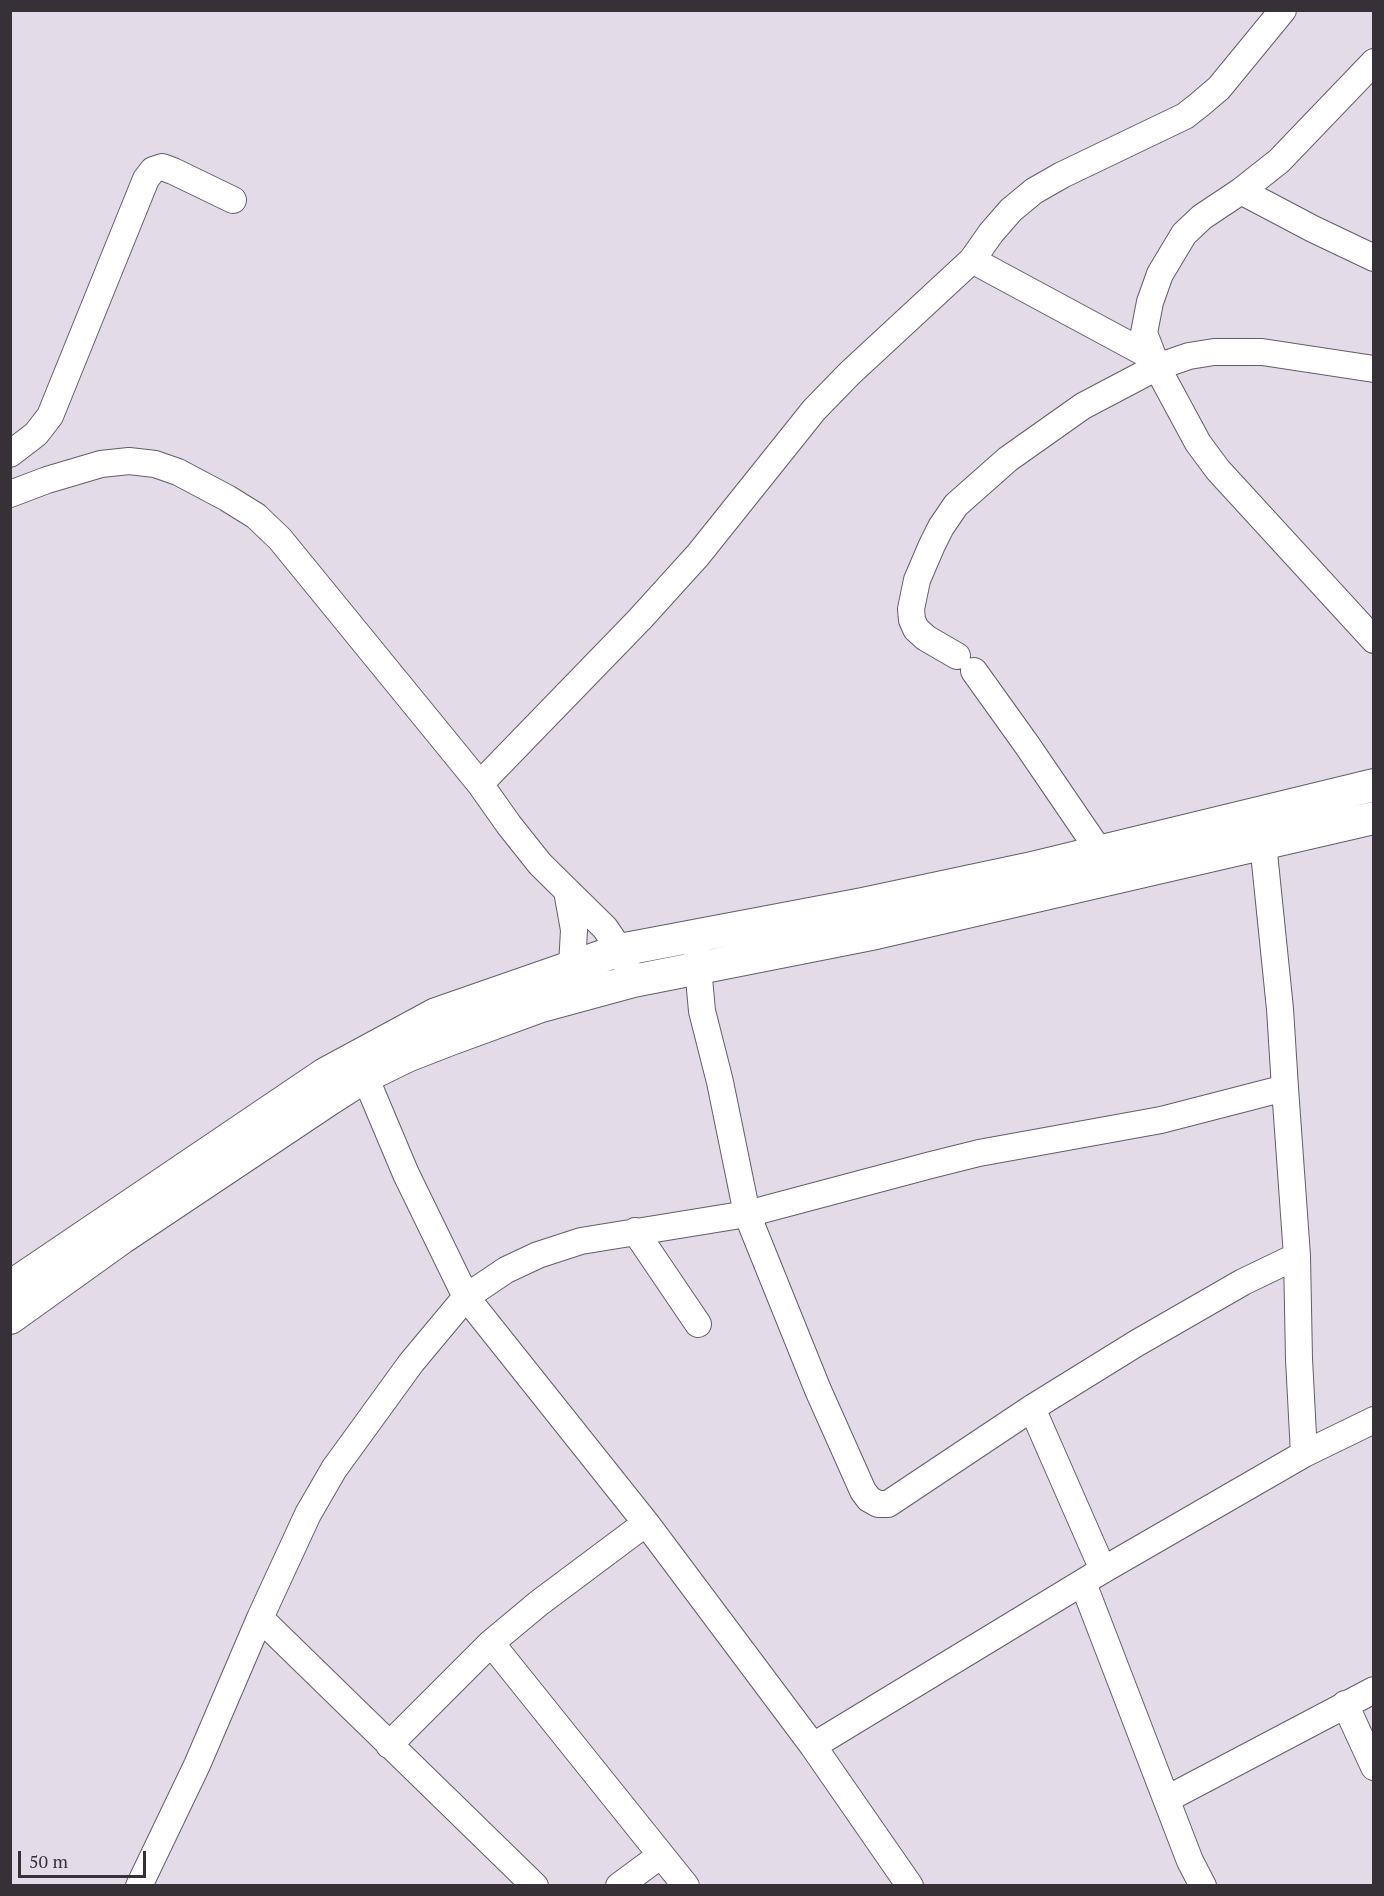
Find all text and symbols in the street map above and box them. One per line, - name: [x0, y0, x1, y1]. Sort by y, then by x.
- scale bar: [21, 1839, 148, 1877]
- text: 50 m: [29, 1849, 68, 1873]

